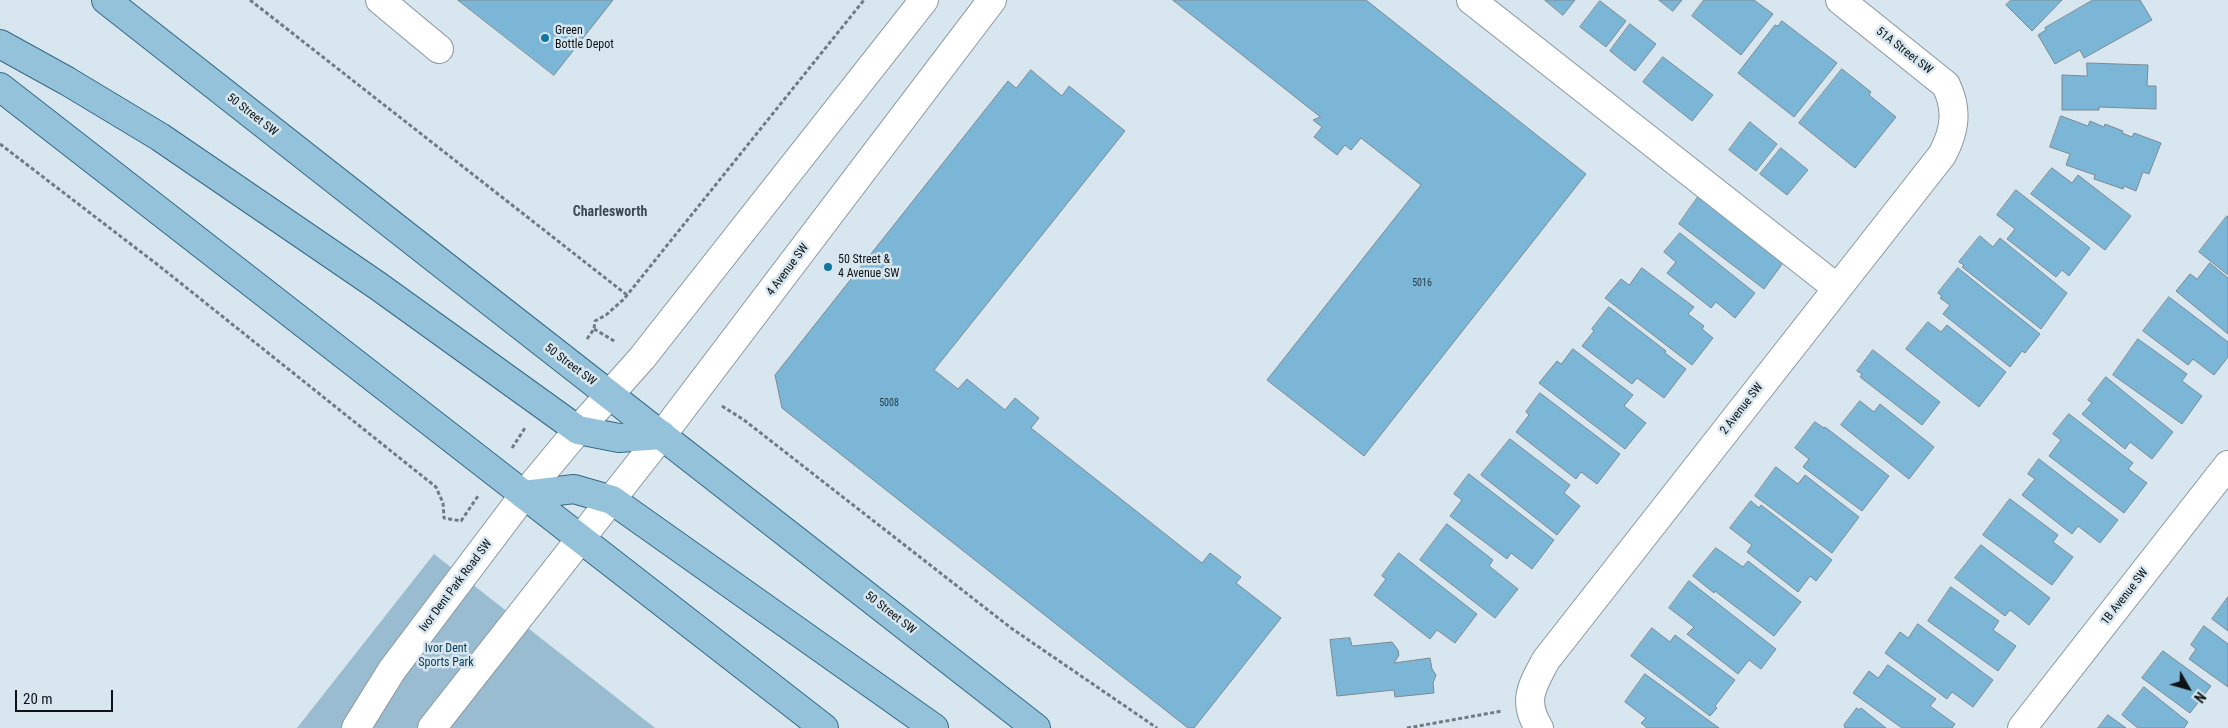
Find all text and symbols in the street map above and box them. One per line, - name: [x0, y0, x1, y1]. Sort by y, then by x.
- place label: Green Bottle Depot: [555, 24, 614, 52]
- street label: 51A Street SW: [1873, 24, 1935, 78]
- marker: Green Bottle Depot: [539, 32, 551, 44]
- street label: 50 Street SW: [224, 91, 280, 139]
- district label: Charlesworth: [573, 204, 647, 220]
- street label: 4 Avenue SW: [764, 241, 812, 299]
- place label: 50 Street & 4 Avenue SW: [838, 253, 899, 281]
- marker: 50 Street & 4 Avenue SW: [822, 261, 834, 273]
- house number: 5016: [1412, 277, 1432, 289]
- street label: 50 Street SW: [541, 341, 599, 389]
- street label: 2 Avenue SW: [1717, 380, 1767, 438]
- house number: 5008: [879, 397, 899, 409]
- street label: Ivor Dent Park Road SW: [417, 537, 495, 635]
- street label: 1B Avenue SW: [2098, 566, 2152, 628]
- street label: 50 Street SW: [862, 589, 918, 637]
- park label: Ivor Dent Sports Park: [418, 642, 474, 670]
- north arrow: [2163, 663, 2213, 713]
- scale bar: [18, 680, 115, 712]
- text: N: [2191, 689, 2209, 706]
- text: 20 m: [23, 690, 53, 708]

